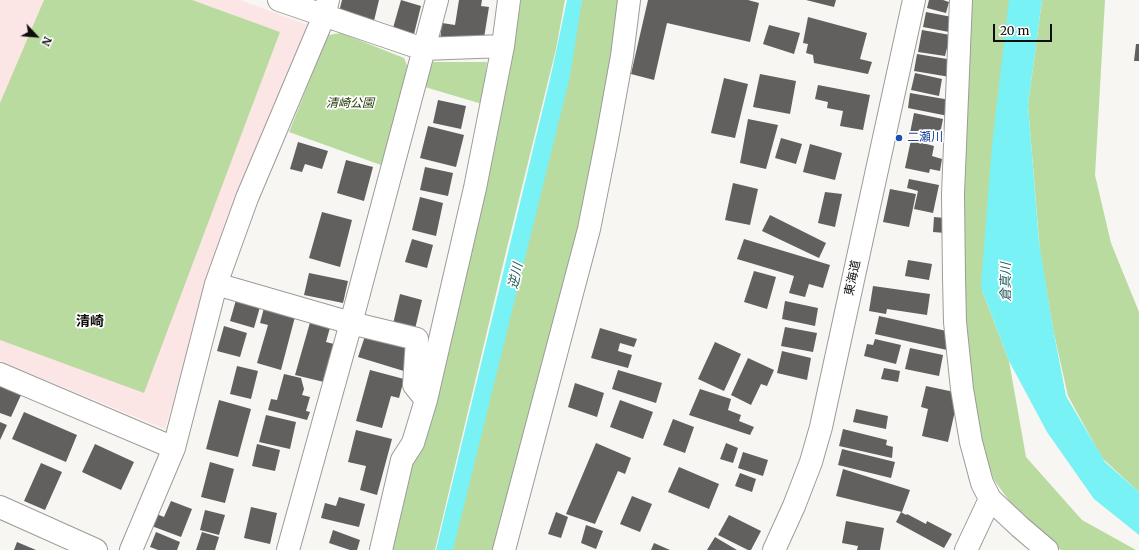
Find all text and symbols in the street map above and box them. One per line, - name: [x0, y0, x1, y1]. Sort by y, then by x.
- north arrow: [16, 16, 56, 56]
- scale bar: [995, 16, 1054, 42]
- text: 20 m: [1000, 23, 1029, 38]
- text: N: [39, 34, 55, 48]
- park label: 清崎公園: [326, 97, 374, 111]
- place label: 二瀬川: [907, 131, 943, 145]
- marker: 二瀬川: [894, 133, 904, 143]
- street label: 東海道: [842, 259, 864, 297]
- water label: 逆川: [505, 262, 527, 290]
- water label: 倉真川: [998, 263, 1014, 301]
- district label: 清崎: [76, 314, 104, 330]

